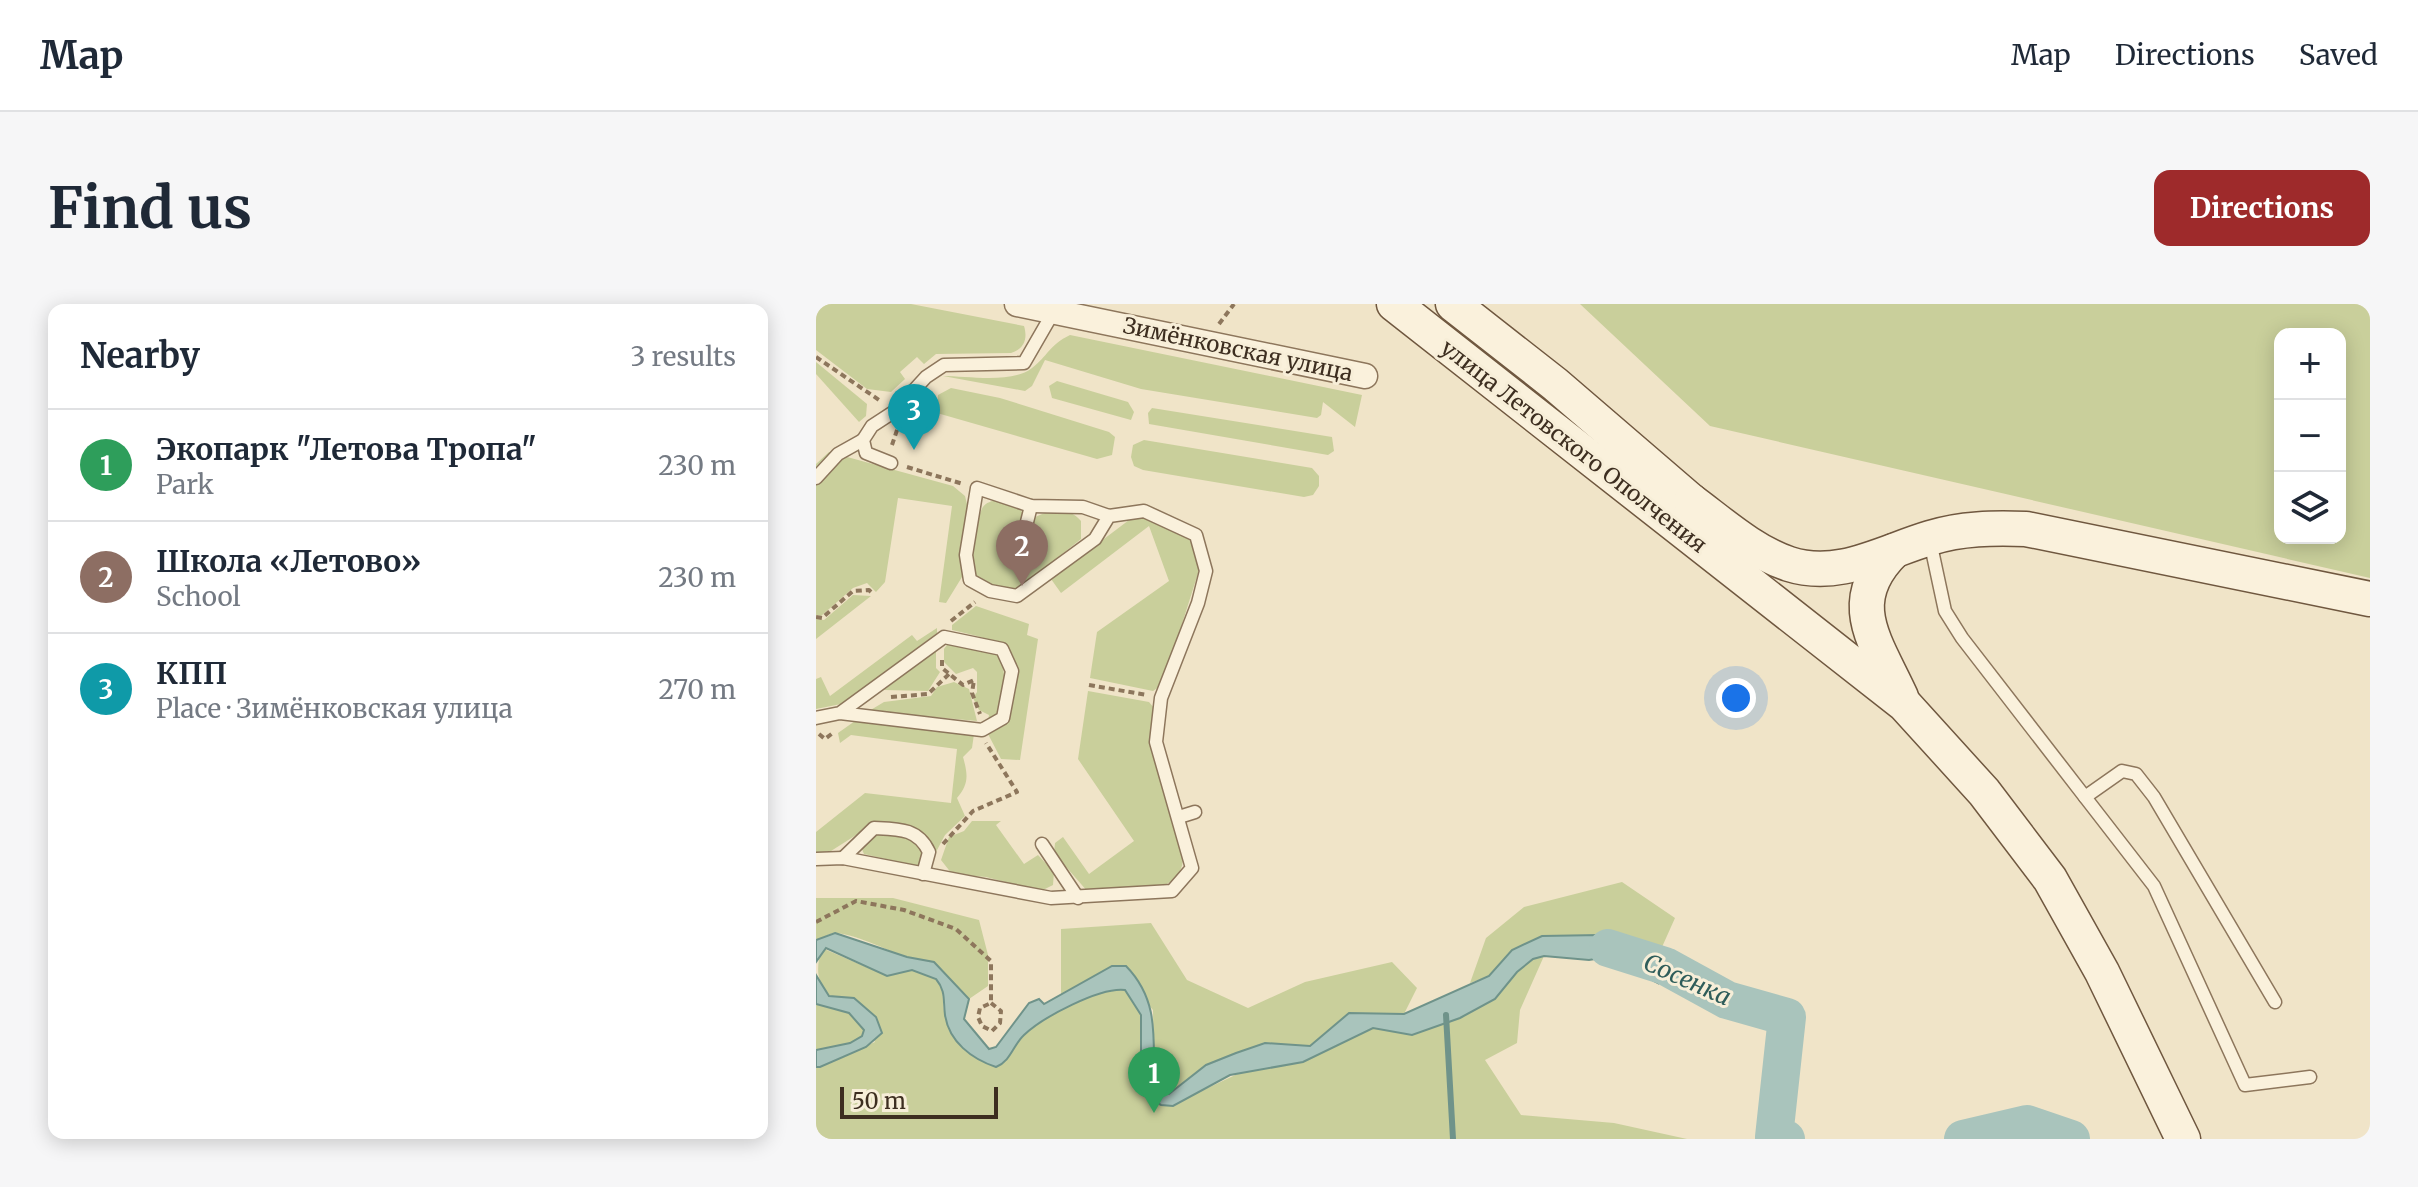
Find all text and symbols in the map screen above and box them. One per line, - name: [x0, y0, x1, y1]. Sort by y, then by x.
- text: Map: [40, 32, 124, 79]
- text: Map: [2011, 37, 2071, 73]
- text: Directions: [2115, 37, 2255, 73]
- text: Saved: [2299, 37, 2378, 73]
- button: Directions: [2154, 170, 2370, 246]
- text: Find us: [48, 173, 252, 243]
- street label: Зимёнковская улица: [1121, 311, 1356, 387]
- map controls: [2274, 328, 2346, 544]
- button: +: [2274, 328, 2346, 400]
- street label: улица Летовского Ополчения: [1435, 333, 1713, 559]
- text: Nearby: [80, 335, 200, 377]
- text: 3 results: [631, 340, 736, 373]
- pin: 3: [888, 384, 940, 450]
- button: −: [2274, 400, 2346, 472]
- text: Экопарк "Летова Тропа": [156, 430, 537, 468]
- text: 1: [100, 449, 112, 482]
- text: 230 m: [658, 449, 736, 482]
- text: Park: [156, 468, 214, 501]
- button: layers: [2274, 472, 2346, 544]
- pin: 2: [996, 520, 1048, 586]
- text: Школа «Летово»: [156, 542, 421, 580]
- text: 2: [98, 561, 114, 594]
- text: 230 m: [658, 561, 736, 594]
- text: School: [156, 580, 241, 613]
- text: КПП: [156, 654, 227, 692]
- text: 3: [99, 673, 113, 706]
- text: 270 m: [659, 673, 736, 706]
- your location: [1716, 678, 1756, 718]
- text: Place · Зимёнковская улица: [156, 692, 513, 725]
- water label: Сосенка: [1639, 947, 1736, 1013]
- pin: 1: [1128, 1047, 1180, 1113]
- scale bar: [840, 1083, 998, 1119]
- text: 50 m: [852, 1087, 906, 1115]

